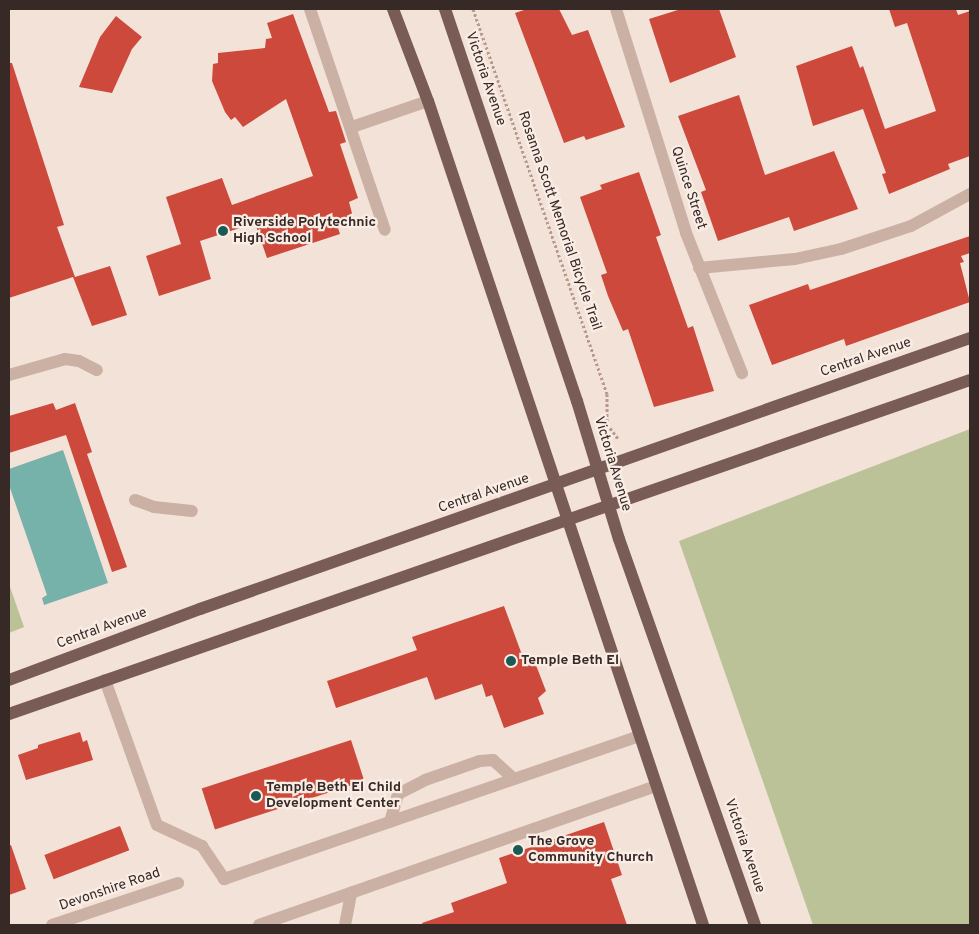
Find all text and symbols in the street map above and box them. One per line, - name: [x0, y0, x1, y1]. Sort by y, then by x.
- street label: Victoria Avenue: [461, 30, 509, 128]
- street label: Rosanna Scott Memorial Bicycle Trail: [513, 109, 605, 333]
- street label: Quince Street: [667, 144, 709, 232]
- place label: Riverside Polytechnic High School: [233, 215, 376, 248]
- marker: Riverside Polytechnic High School: [217, 225, 229, 237]
- street label: Central Avenue: [818, 335, 914, 381]
- street label: Victoria Avenue: [590, 414, 634, 514]
- street label: Central Avenue: [436, 471, 532, 517]
- street label: Central Avenue: [54, 605, 150, 653]
- place label: Temple Beth El: [521, 653, 619, 669]
- marker: Temple Beth El: [505, 655, 517, 667]
- place label: Temple Beth El Child Development Center: [266, 780, 401, 812]
- marker: Temple Beth El Child Development Center: [250, 790, 262, 802]
- street label: Victoria Avenue: [720, 797, 768, 895]
- place label: The Grove Community Church: [528, 834, 653, 866]
- marker: The Grove Community Church: [512, 844, 524, 856]
- street label: Devonshire Road: [57, 865, 163, 915]

